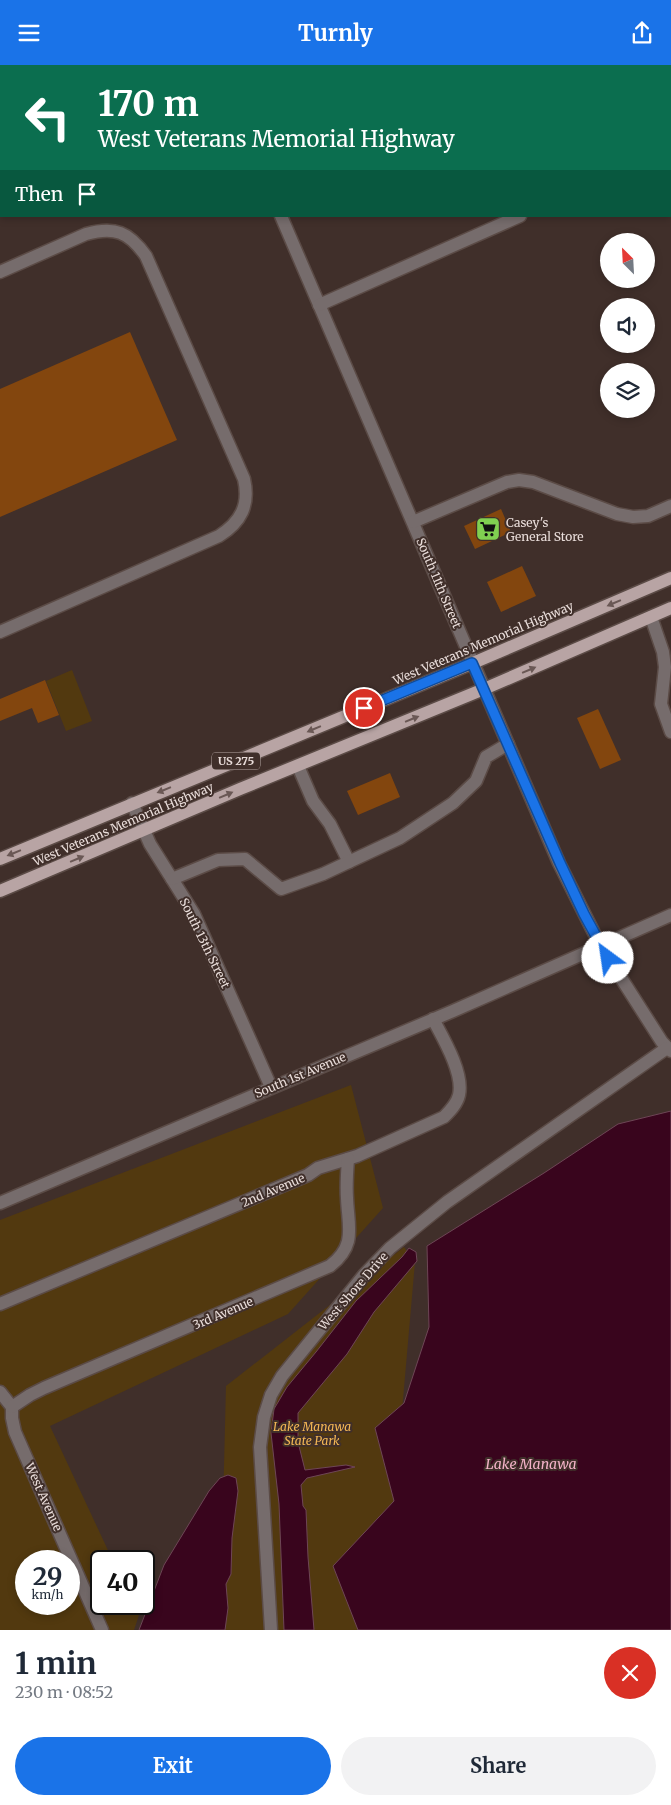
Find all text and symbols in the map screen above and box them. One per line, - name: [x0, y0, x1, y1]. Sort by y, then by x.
- icon: menu: [15, 19, 43, 47]
- text: Turnly: [298, 19, 373, 47]
- icon: share: [628, 19, 656, 47]
- text: 170 m: [98, 82, 199, 126]
- icon: left: [15, 85, 80, 150]
- text: West Veterans Memorial Highway: [98, 125, 455, 153]
- icon: arrive: [73, 180, 101, 208]
- text: Then: [15, 182, 63, 206]
- north arrow: [600, 233, 655, 287]
- map controls: [600, 233, 655, 418]
- button: sound: [600, 298, 655, 353]
- button: layers: [600, 363, 655, 418]
- place label: Casey's General Store: [506, 515, 584, 544]
- supermarket icon: Casey's General Store: [475, 516, 501, 542]
- street label: South 11th Street: [413, 535, 465, 631]
- street label: West Veterans Memorial Highway: [390, 598, 575, 688]
- one-way arrow: [607, 599, 621, 607]
- one-way arrow: [521, 665, 536, 673]
- pin: [343, 687, 385, 729]
- icon: arrive: [350, 694, 378, 722]
- one-way arrow: [405, 715, 420, 723]
- one-way arrow: [307, 725, 321, 733]
- road number: US 275: [212, 753, 260, 769]
- street label: West Veterans Memorial Highway: [30, 779, 215, 869]
- one-way arrow: [157, 787, 171, 795]
- one-way arrow: [219, 790, 233, 798]
- one-way arrow: [7, 849, 21, 857]
- one-way arrow: [70, 854, 84, 862]
- street label: South 13th Street: [177, 895, 233, 991]
- position arrow: [581, 931, 633, 983]
- street label: South 1st Avenue: [252, 1049, 348, 1101]
- street label: 2nd Avenue: [239, 1170, 307, 1210]
- street label: West Shore Drive: [314, 1249, 391, 1334]
- street label: 3rd Avenue: [191, 1294, 255, 1332]
- park label: Lake Manawa State Park: [273, 1419, 351, 1448]
- water label: Lake Manawa: [485, 1455, 577, 1473]
- street label: West Avenue: [22, 1460, 66, 1534]
- speed limit sign: 40: [90, 1550, 155, 1615]
- text: 29: [33, 1560, 62, 1592]
- text: km/h: [32, 1587, 63, 1602]
- text: 1 min: [15, 1644, 97, 1682]
- button: close: [604, 1647, 656, 1699]
- text: 230 m · 08:52: [15, 1682, 113, 1702]
- button: Exit: [15, 1737, 331, 1795]
- button: Share: [341, 1737, 656, 1795]

